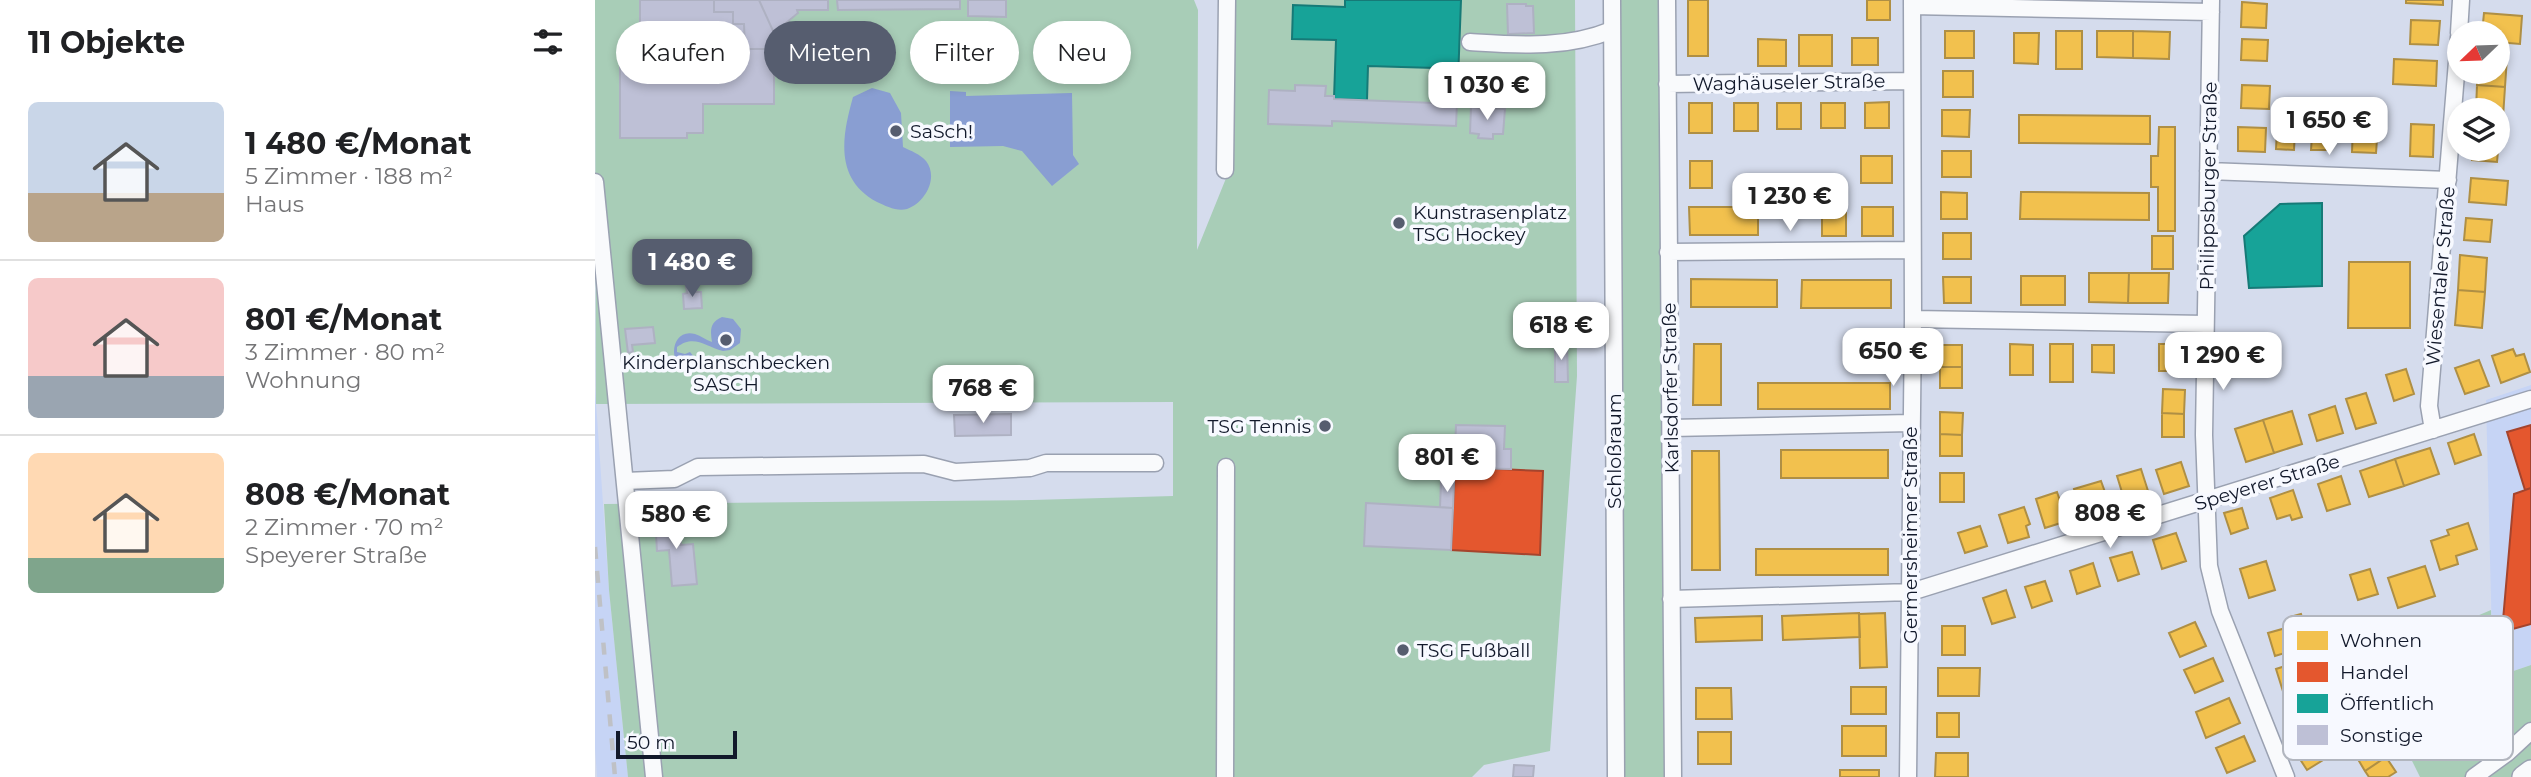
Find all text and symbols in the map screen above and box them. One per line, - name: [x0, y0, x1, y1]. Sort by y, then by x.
- chip: Kaufen: [616, 21, 750, 84]
- chip: Mieten: [764, 21, 896, 84]
- chip: Filter: [910, 21, 1019, 84]
- chip: Neu: [1033, 21, 1131, 84]
- north arrow: [2447, 21, 2509, 84]
- map controls: [2447, 21, 2510, 161]
- icon: filters: [529, 23, 567, 61]
- text: 11 Objekte: [28, 24, 185, 61]
- pin: 1 030 €: [1422, 62, 1552, 122]
- street label: Waghäuseler Straße: [1692, 69, 1886, 96]
- text: 1 030 €: [1444, 71, 1530, 99]
- street label: Philippsburger Straße: [2195, 82, 2222, 290]
- pin: 1 650 €: [2264, 97, 2394, 157]
- button: layers: [2447, 98, 2510, 161]
- text: 1 650 €: [2287, 106, 2371, 134]
- place label: SaSch!: [910, 120, 973, 143]
- marker: SaSch!: [888, 123, 904, 139]
- text: 1 480 €/Monat: [245, 125, 472, 162]
- icon: home: [84, 130, 168, 214]
- text: 5 Zimmer · 188 m²: [245, 162, 453, 190]
- pin: 1 230 €: [1725, 174, 1855, 233]
- text: 1 230 €: [1748, 182, 1832, 210]
- street label: Wiesentaler Straße: [2421, 185, 2460, 367]
- text: Haus: [245, 190, 304, 218]
- place label: Kunstrasenplatz TSG Hockey: [1413, 201, 1567, 246]
- marker: Kunstrasenplatz TSG Hockey: [1391, 215, 1407, 231]
- pin: 1 480 €: [627, 240, 757, 299]
- text: 1 480 €: [648, 248, 736, 276]
- text: 801 €/Monat: [245, 301, 442, 338]
- pin: 618 €: [1512, 302, 1610, 362]
- street label: Karlsdorfer Straße: [1658, 302, 1683, 474]
- icon: home: [84, 306, 168, 390]
- text: 618 €: [1529, 311, 1593, 339]
- pin: 650 €: [1844, 328, 1942, 388]
- marker: Kinderplanschbecken SASCH: [718, 332, 734, 348]
- pin: 1 290 €: [2158, 332, 2288, 392]
- text: 650 €: [1858, 337, 1928, 365]
- text: 3 Zimmer · 80 m²: [245, 338, 445, 366]
- text: 1 290 €: [2181, 341, 2265, 369]
- place label: Kinderplanschbecken SASCH: [622, 351, 830, 396]
- text: Wohnung: [245, 366, 362, 394]
- pin: 768 €: [934, 366, 1032, 425]
- text: 768 €: [949, 374, 1017, 402]
- street label: Schloßraum: [1603, 393, 1626, 509]
- place label: TSG Tennis: [1208, 415, 1311, 438]
- marker: TSG Tennis: [1317, 418, 1333, 434]
- street label: Germersheimer Straße: [1899, 426, 1922, 644]
- pin: 801 €: [1398, 434, 1496, 494]
- text: 801 €: [1415, 443, 1479, 471]
- street label: Speyerer Straße: [2192, 449, 2342, 515]
- text: 808 €/Monat: [245, 476, 450, 513]
- icon: home: [84, 481, 168, 565]
- pin: 808 €: [2061, 490, 2159, 550]
- pin: 580 €: [627, 491, 725, 551]
- text: 808 €: [2074, 499, 2146, 527]
- text: 580 €: [641, 500, 711, 528]
- text: 2 Zimmer · 70 m²: [245, 513, 444, 541]
- text: Speyerer Straße: [245, 541, 427, 569]
- legend: [2283, 616, 2513, 760]
- text: Wohnen: [2340, 629, 2422, 652]
- place label: TSG Fußball: [1417, 639, 1530, 662]
- marker: TSG Fußball: [1395, 642, 1411, 658]
- text: Handel: [2340, 661, 2409, 684]
- text: Öffentlich: [2340, 692, 2434, 715]
- text: Sonstige: [2340, 724, 2423, 747]
- scale bar: [616, 728, 737, 760]
- text: 50 m: [627, 731, 675, 754]

